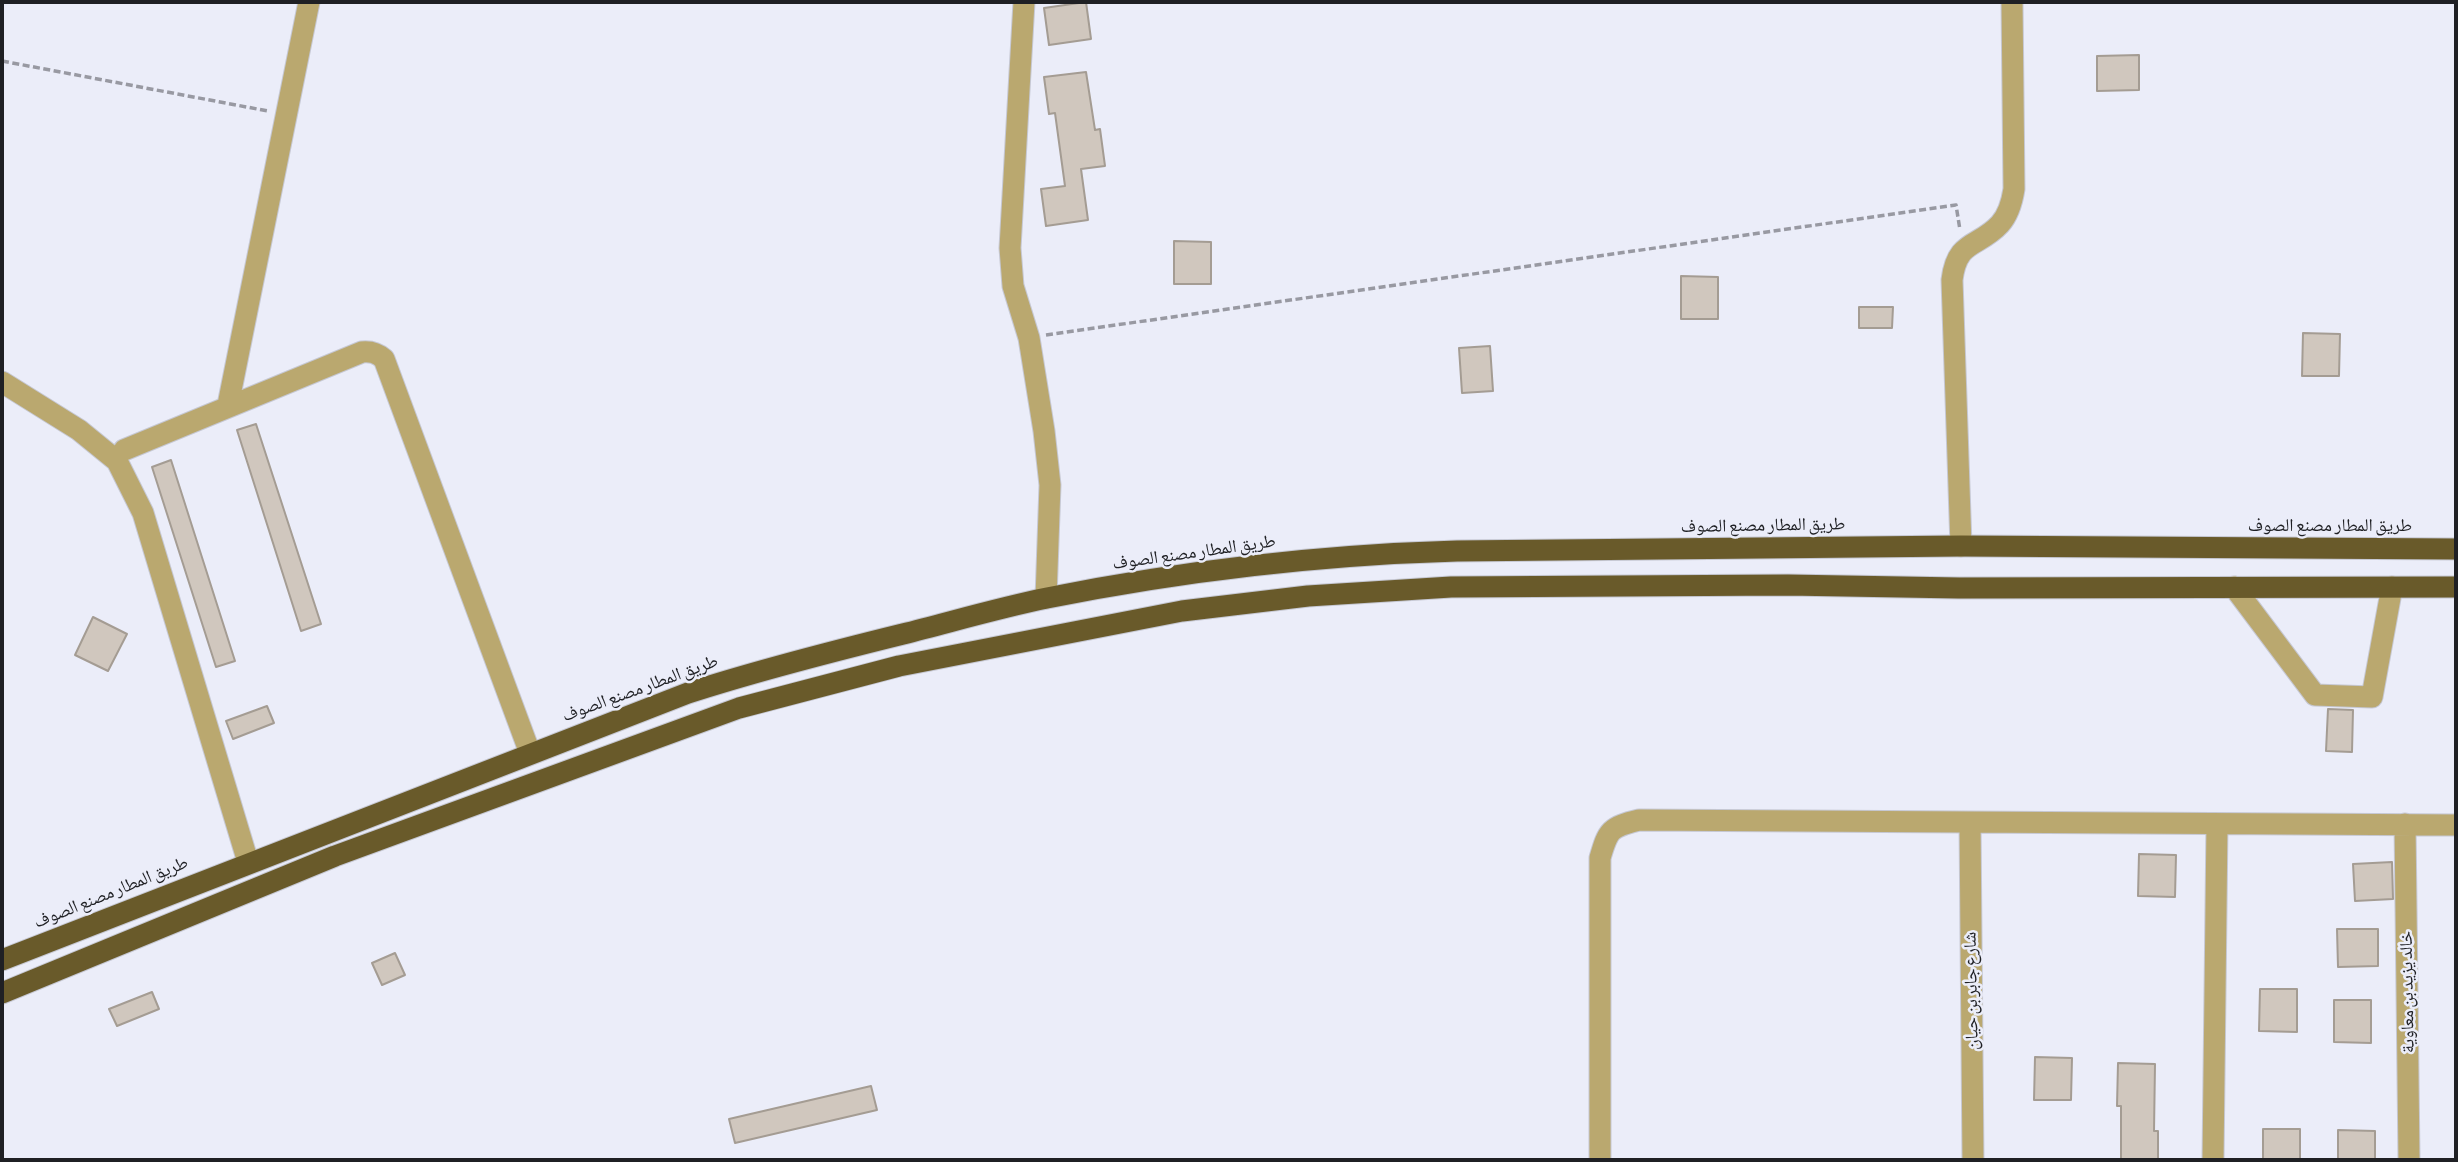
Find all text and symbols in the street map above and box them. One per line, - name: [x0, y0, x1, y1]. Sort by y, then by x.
- street label: طريق المطار مصنع الصوف: [1681, 513, 1845, 537]
- street label: طريق المطار مصنع الصوف: [2248, 514, 2412, 536]
- street label: طريق المطار مصنع الصوف: [1111, 530, 1277, 574]
- street label: طريق المطار مصنع الصوف: [559, 650, 721, 726]
- street label: طريق المطار مصنع الصوف: [31, 851, 191, 933]
- street label: خالد يزيد بن معاوية: [2395, 931, 2419, 1053]
- street label: شارع جابر بن حيان: [1959, 932, 1983, 1050]

